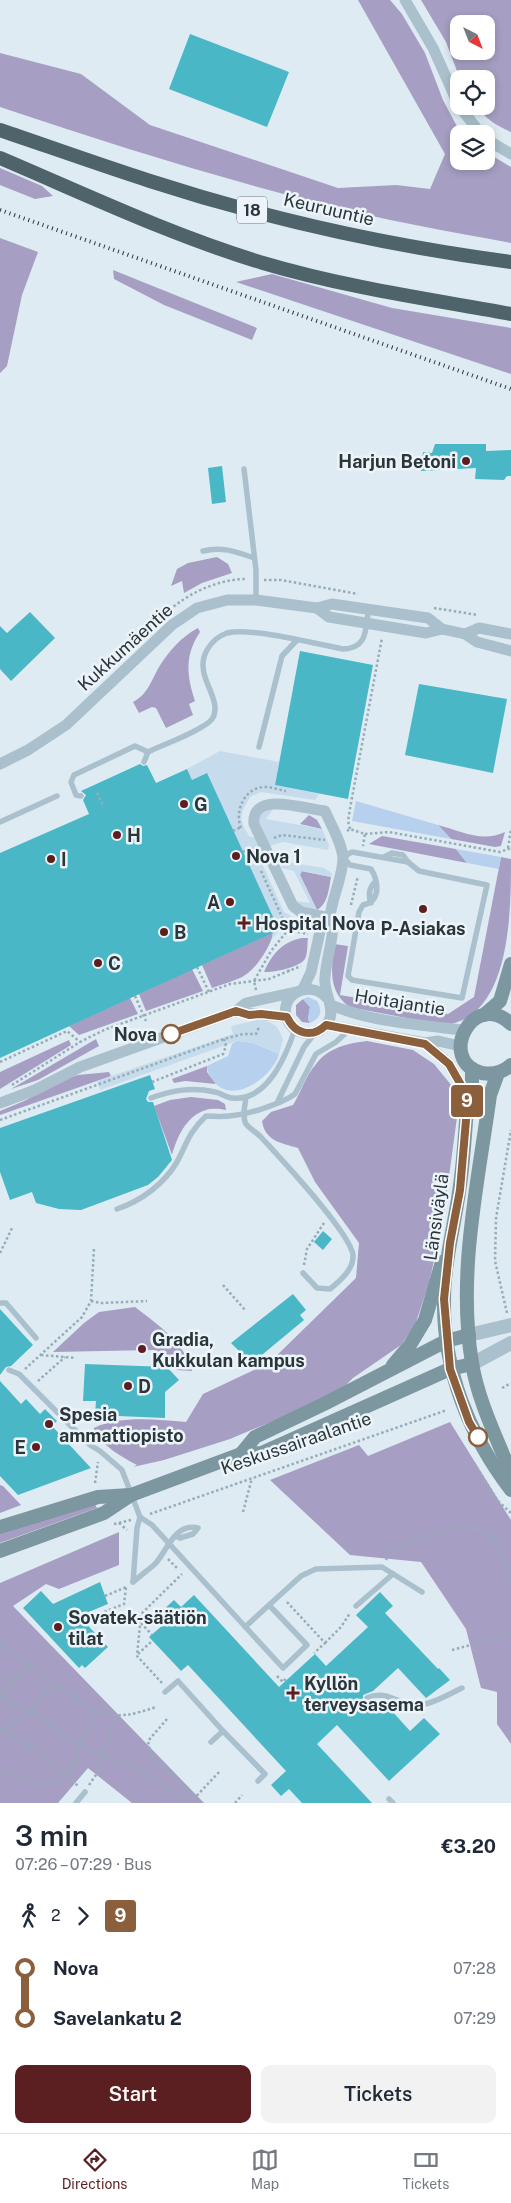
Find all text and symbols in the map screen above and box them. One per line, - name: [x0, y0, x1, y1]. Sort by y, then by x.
- north arrow: [450, 15, 495, 60]
- map controls: [450, 15, 495, 170]
- button: locate: [450, 70, 495, 115]
- button: layers: [450, 125, 495, 170]
- street label: Keuruuntie: [282, 188, 376, 230]
- road number: 18: [237, 196, 267, 224]
- place label: Harjun Betoni: [338, 451, 456, 472]
- marker: Harjun Betoni: [460, 455, 472, 467]
- street label: Kukkumäentie: [73, 599, 177, 695]
- place label: G: [194, 794, 208, 815]
- marker: G: [178, 798, 190, 810]
- place label: H: [127, 825, 141, 846]
- marker: H: [111, 829, 123, 841]
- place label: Nova 1: [246, 846, 301, 867]
- place label: I: [61, 849, 67, 870]
- marker: Nova 1: [230, 850, 242, 862]
- marker: I: [45, 853, 57, 865]
- place label: A: [207, 892, 220, 913]
- marker: A: [224, 896, 236, 908]
- marker: P-Asiakas: [417, 903, 429, 915]
- place label: Hospital Nova: [255, 913, 375, 934]
- marker: Hospital Nova: [237, 916, 251, 930]
- place label: P-Asiakas: [380, 918, 466, 939]
- place label: B: [174, 922, 186, 943]
- marker: B: [158, 926, 170, 938]
- place label: C: [108, 953, 121, 974]
- marker: C: [92, 957, 104, 969]
- street label: Hoitajantie: [353, 984, 447, 1020]
- place label: Nova: [114, 1024, 157, 1045]
- marker: Nova: [161, 1024, 181, 1044]
- line badge: 9: [451, 1085, 483, 1117]
- text: 9: [461, 1090, 473, 1111]
- street label: Länsiväylä: [420, 1172, 452, 1262]
- place label: Gradia, Kukkulan kampus: [152, 1329, 305, 1371]
- marker: Gradia, Kukkulan kampus: [136, 1343, 148, 1355]
- place label: D: [138, 1376, 151, 1397]
- marker: D: [122, 1380, 134, 1392]
- place label: Spesia ammattiopisto: [59, 1404, 184, 1446]
- street label: Keskussairaalantie: [218, 1407, 374, 1479]
- marker: Spesia ammattiopisto: [43, 1418, 55, 1430]
- unlabelled marker: [468, 1427, 488, 1447]
- place label: E: [15, 1437, 26, 1458]
- marker: E: [30, 1441, 42, 1453]
- place label: Sovatek-säätiön tilat: [68, 1607, 207, 1649]
- marker: Sovatek-säätiön tilat: [52, 1621, 64, 1633]
- place label: Kyllön terveysasema: [304, 1673, 424, 1715]
- marker: Kyllön terveysasema: [286, 1686, 300, 1700]
- text: 3 min: [15, 1819, 88, 1852]
- text: €3.20: [441, 1835, 496, 1857]
- text: 07:26 – 07:29 · Bus: [15, 1855, 152, 1874]
- icon: walk: [15, 1902, 43, 1930]
- icon: forward: [69, 1902, 97, 1930]
- text: 9: [115, 1905, 126, 1926]
- text: 2: [51, 1906, 61, 1925]
- text: Nova: [53, 1957, 99, 1979]
- text: 07:28: [453, 1959, 496, 1978]
- text: Savelankatu 2: [53, 2007, 182, 2029]
- text: 07:29: [453, 2009, 496, 2028]
- button: Start: [15, 2065, 251, 2123]
- button: Tickets: [261, 2065, 496, 2123]
- tab: Directions: [62, 2146, 127, 2192]
- tab: Map: [251, 2146, 279, 2192]
- tab: Tickets: [402, 2146, 449, 2192]

